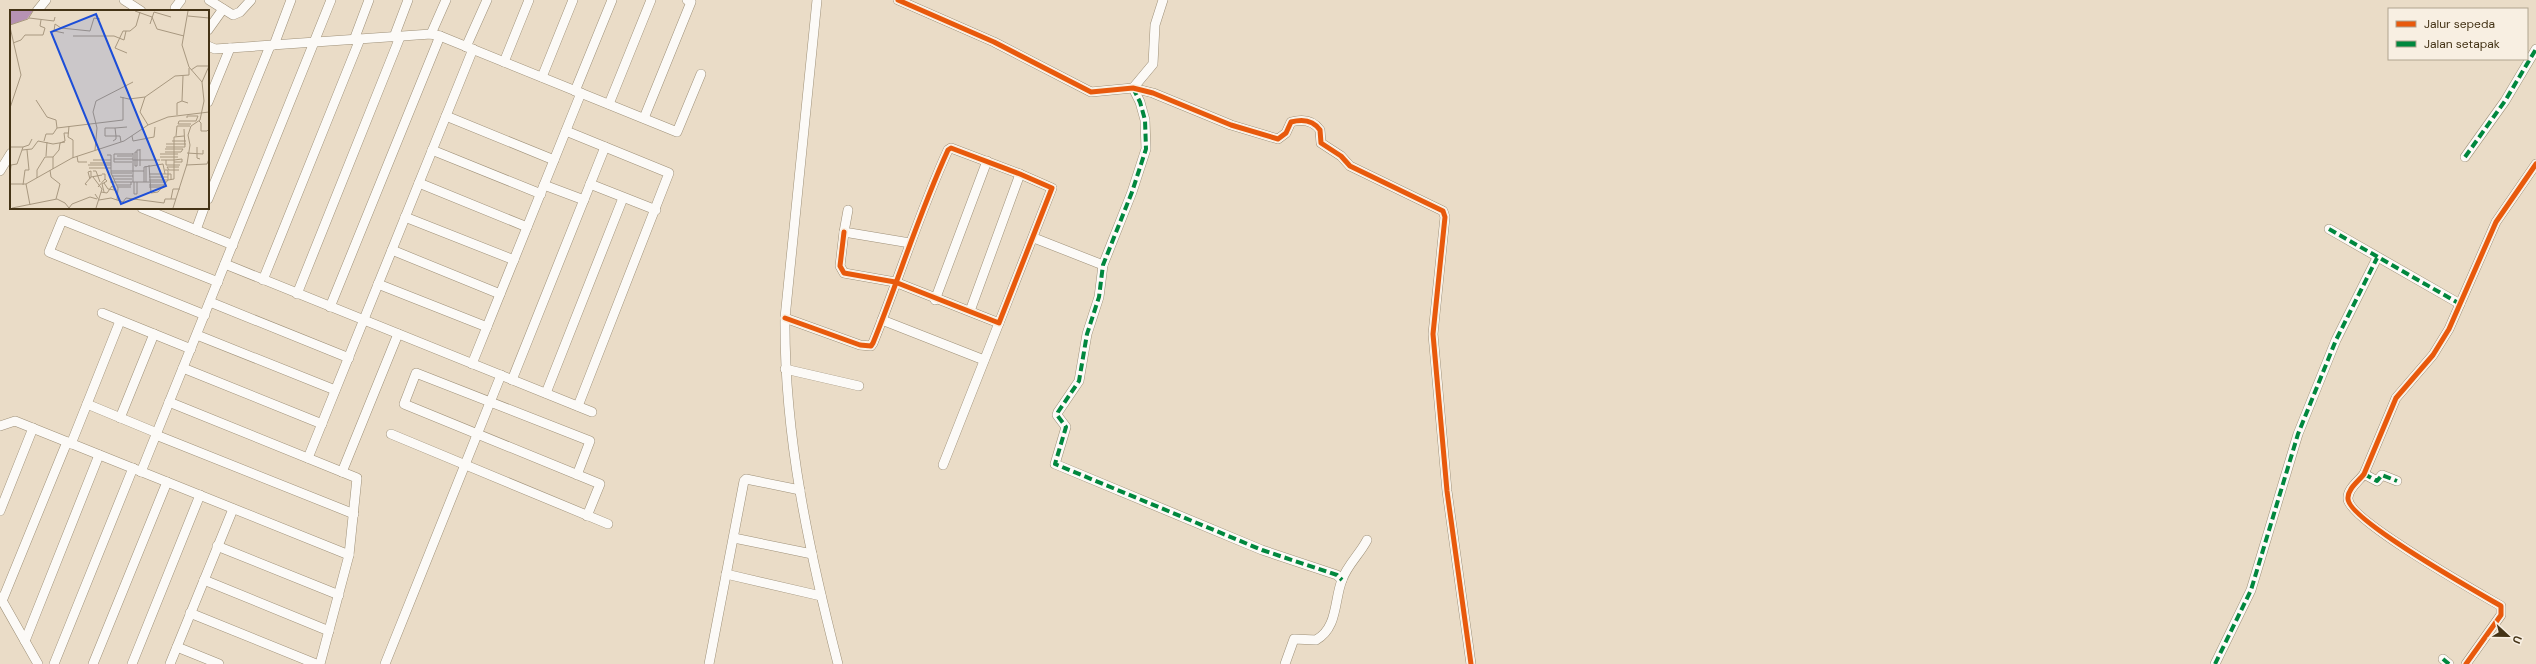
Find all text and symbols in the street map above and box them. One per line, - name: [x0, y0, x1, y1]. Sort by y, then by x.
- legend: [2388, 8, 2528, 60]
- inset map: [10, 10, 209, 209]
- text: Jalur sepeda: [2424, 16, 2495, 32]
- text: Jalan setapak: [2424, 36, 2500, 52]
- north arrow: [2488, 616, 2528, 656]
- text: U: [2509, 634, 2525, 646]

